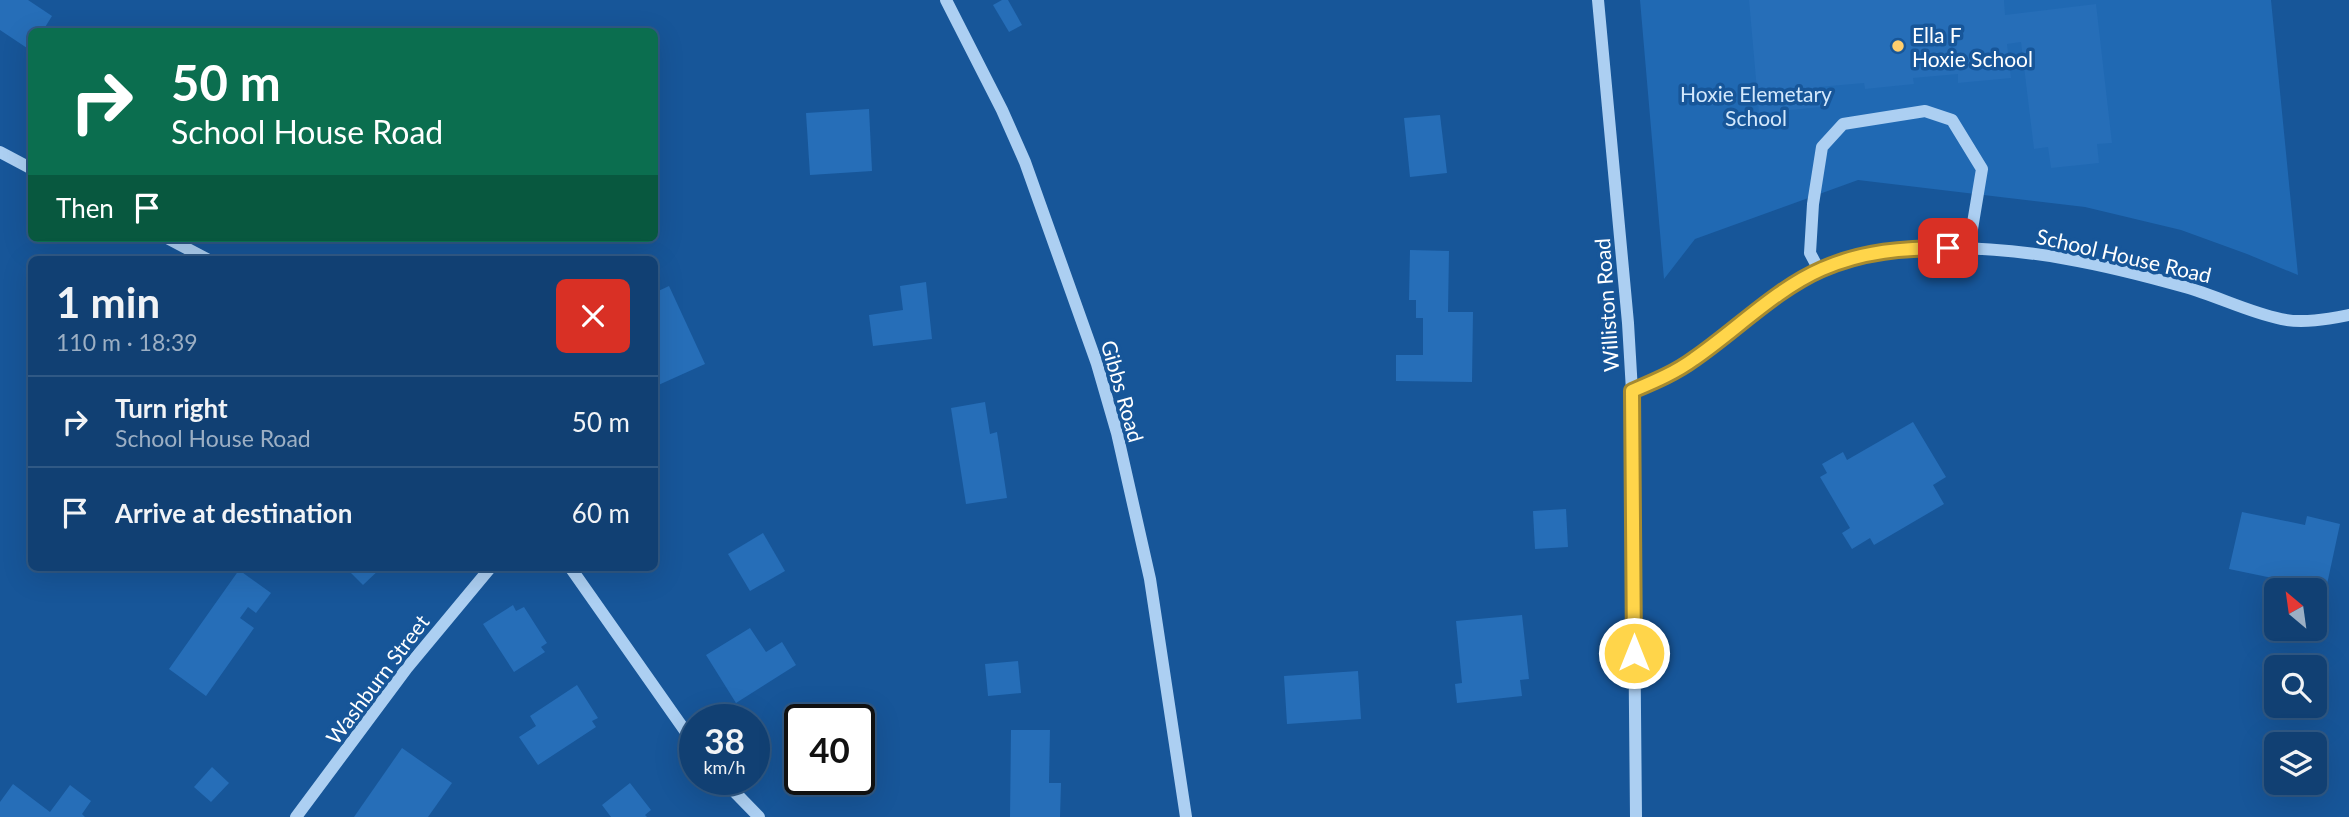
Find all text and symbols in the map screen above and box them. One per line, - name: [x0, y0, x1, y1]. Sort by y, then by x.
- place label: Ella F Hoxie School: [1912, 22, 2033, 71]
- marker: Ella F Hoxie School: [1890, 38, 1906, 54]
- text: 50 m: [171, 53, 281, 111]
- icon: right: [56, 56, 147, 147]
- park label: Hoxie Elemetary School: [1680, 81, 1832, 130]
- text: School House Road: [171, 112, 443, 151]
- icon: arrive: [128, 189, 166, 227]
- text: Then: [56, 192, 114, 224]
- pin: [1918, 218, 1978, 278]
- street label: School House Road: [2034, 223, 2214, 287]
- icon: arrive: [1929, 229, 1967, 267]
- street label: Williston Road: [1589, 237, 1623, 373]
- text: 1 min: [56, 277, 160, 327]
- button: close: [556, 279, 630, 353]
- text: 110 m · 18:39: [56, 328, 198, 356]
- street label: Gibbs Road: [1097, 337, 1149, 445]
- text: Turn right: [115, 392, 228, 424]
- icon: right: [56, 403, 94, 441]
- text: 50 m: [572, 406, 630, 438]
- text: School House Road: [115, 424, 311, 452]
- icon: arrive: [56, 494, 94, 532]
- text: Arrive at destination: [115, 497, 352, 529]
- text: 60 m: [572, 497, 630, 529]
- north arrow: [2264, 578, 2328, 640]
- map controls: [2264, 578, 2327, 795]
- street label: Washburn Street: [320, 609, 434, 749]
- position arrow: [1597, 616, 1671, 690]
- button: search: [2264, 655, 2327, 718]
- speed limit sign: 40: [784, 704, 875, 795]
- text: 38: [704, 719, 745, 761]
- button: layers: [2264, 732, 2327, 795]
- text: km/h: [703, 756, 746, 778]

